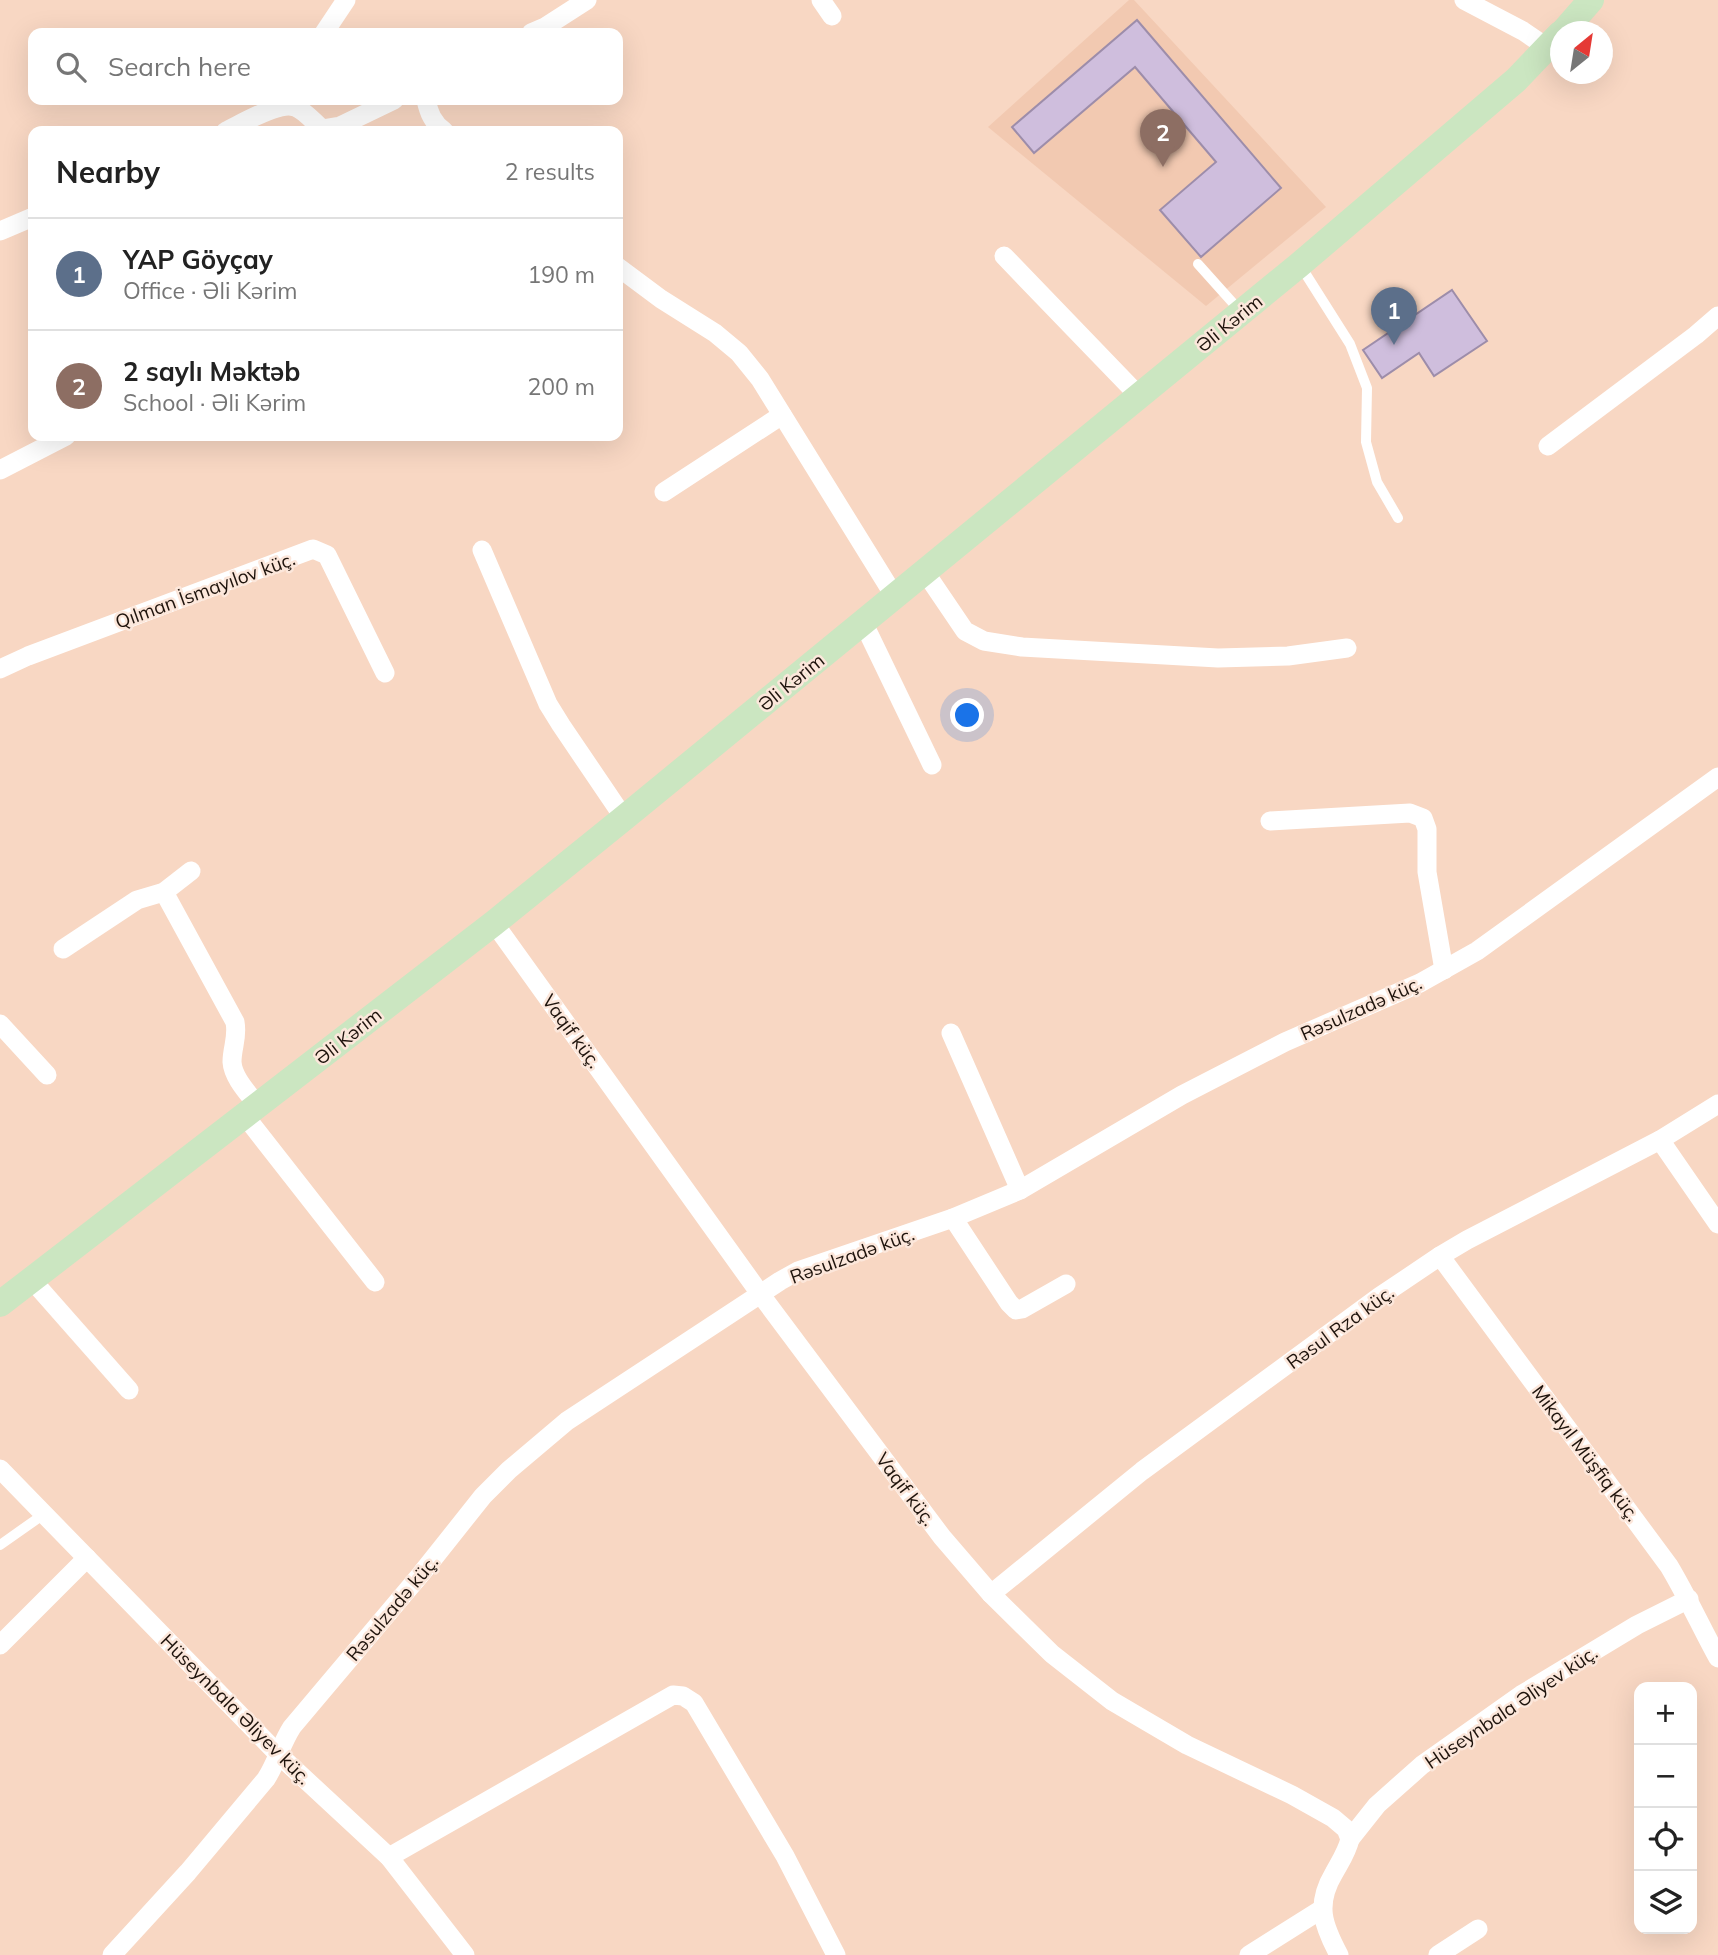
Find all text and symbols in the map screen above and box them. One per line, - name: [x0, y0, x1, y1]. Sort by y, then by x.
- north arrow: [1550, 21, 1613, 84]
- search box: [28, 28, 623, 105]
- icon: search: [52, 48, 90, 86]
- text: Search here: [108, 50, 251, 83]
- pin: 2: [1140, 109, 1186, 167]
- text: Nearby: [56, 153, 160, 191]
- text: 2 results: [505, 157, 595, 186]
- text: YAP Göyçay: [123, 243, 273, 276]
- text: 1: [72, 260, 86, 289]
- text: 190 m: [527, 260, 595, 289]
- text: Office · Əli Kərim: [123, 276, 297, 305]
- pin: 1: [1371, 287, 1417, 345]
- street label: Əli Kərim: [1191, 289, 1267, 357]
- text: 2 saylı Məktəb: [123, 355, 300, 388]
- text: 2: [72, 372, 86, 401]
- text: 200 m: [527, 372, 595, 401]
- text: School · Əli Kərim: [123, 388, 306, 417]
- street label: Qılman İsmayılov küç.: [112, 546, 298, 634]
- street label: Əli Kərim: [753, 648, 829, 716]
- your location: [950, 698, 984, 732]
- street label: Rəsulzadə küç.: [1296, 970, 1426, 1046]
- street label: Vaqif küç.: [537, 989, 607, 1073]
- street label: Əli Kərim: [310, 1002, 386, 1070]
- street label: Rəsulzadə küç.: [786, 1221, 918, 1289]
- street label: Rəsul Rza küç.: [1282, 1280, 1398, 1374]
- street label: Mikayıl Müşfiq küç.: [1527, 1380, 1645, 1526]
- street label: Vaqif küç.: [871, 1448, 941, 1530]
- street label: Rəsulzadə küç.: [341, 1550, 443, 1666]
- street label: Hüseynbala Əliyev küç.: [156, 1629, 316, 1789]
- street label: Hüseynbala Əliyev küç.: [1420, 1640, 1602, 1774]
- map controls: [1634, 1682, 1697, 1934]
- button: +: [1634, 1682, 1697, 1745]
- button: −: [1634, 1745, 1697, 1808]
- button: locate: [1634, 1808, 1697, 1871]
- button: layers: [1634, 1871, 1697, 1934]

